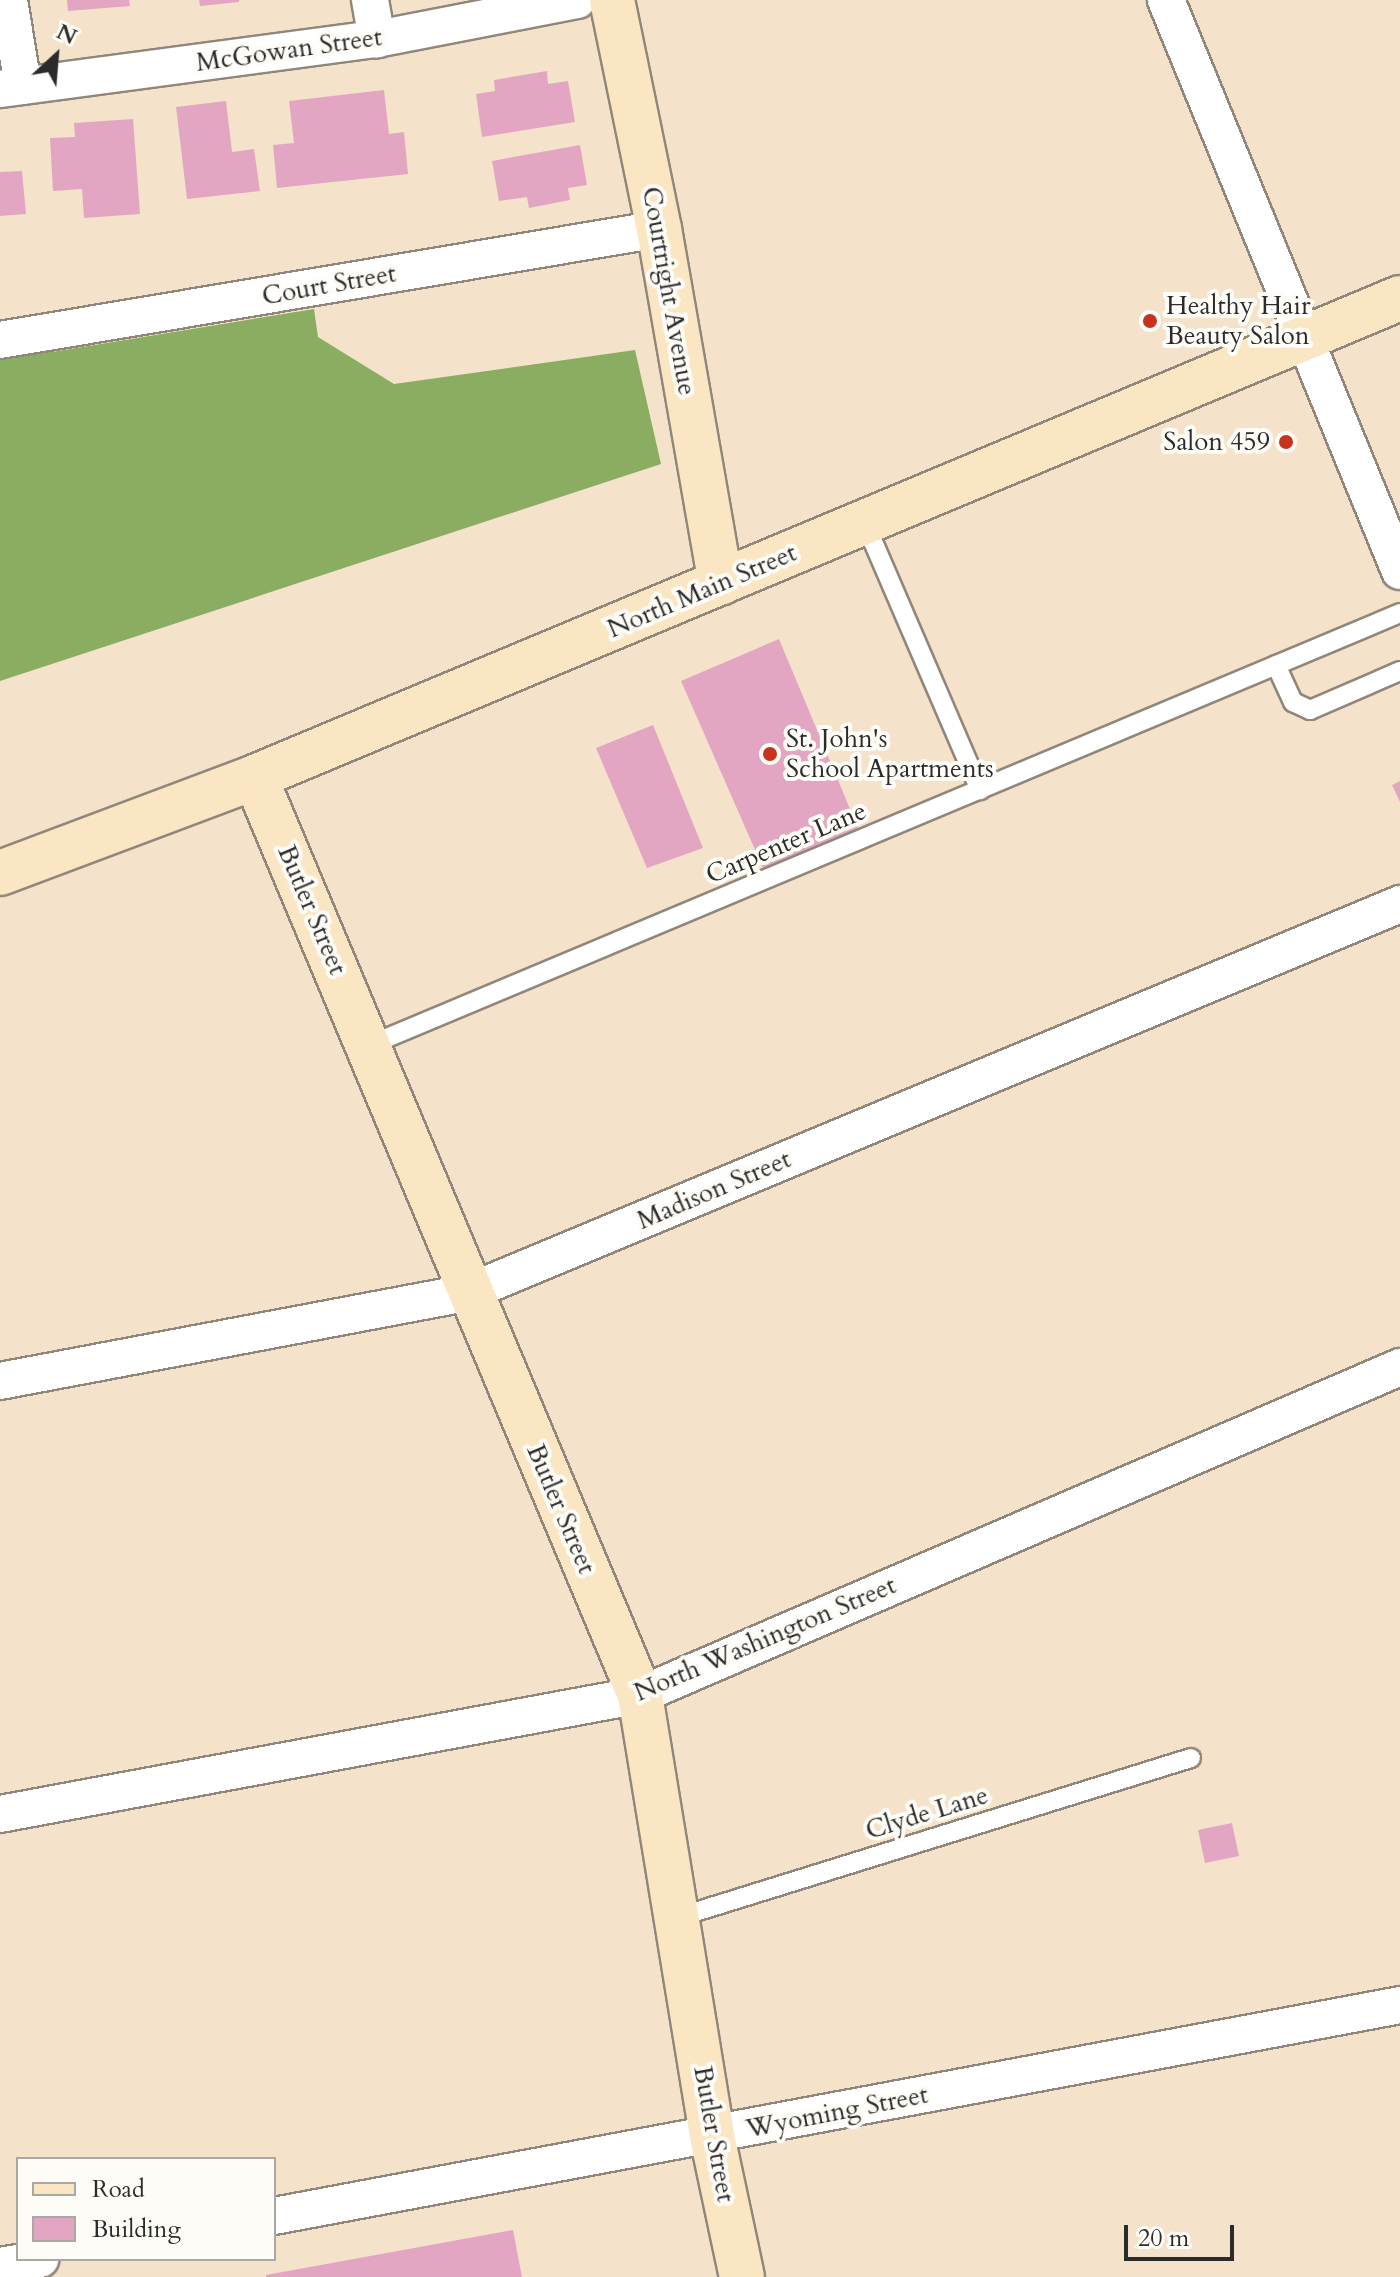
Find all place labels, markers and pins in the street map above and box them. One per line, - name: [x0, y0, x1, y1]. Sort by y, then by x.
- place label: Healthy Hair Beauty Salon: [1166, 290, 1310, 352]
- marker: Healthy Hair Beauty Salon: [1141, 312, 1159, 330]
- place label: Salon 459: [1163, 426, 1270, 458]
- marker: Salon 459: [1277, 433, 1295, 451]
- place label: St. John's School Apartments: [786, 723, 994, 784]
- marker: St. John's School Apartments: [761, 745, 779, 763]

